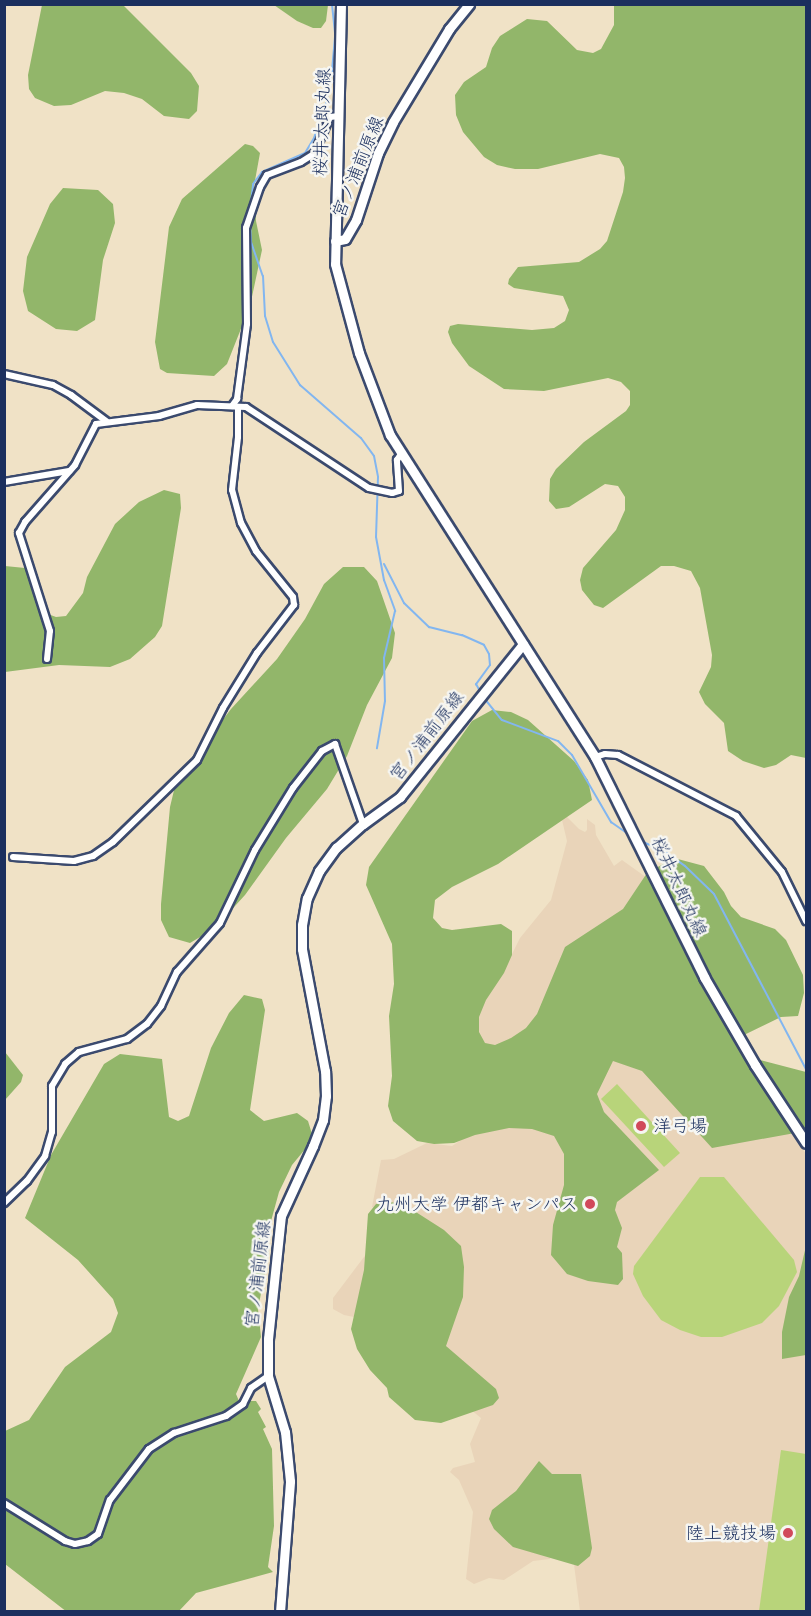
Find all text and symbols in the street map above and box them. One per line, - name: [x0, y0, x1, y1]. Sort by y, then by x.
- street label: 桜井太郎丸線: [309, 68, 335, 176]
- street label: 宮ノ浦前原線: [328, 113, 388, 221]
- street label: 宮ノ浦前原線: [385, 687, 469, 785]
- street label: 桜井太郎丸線: [646, 833, 712, 941]
- place label: 洋弓場: [653, 1115, 707, 1137]
- marker: 洋弓場: [634, 1119, 648, 1133]
- place label: 九州大学 伊都キャンパス: [375, 1193, 578, 1215]
- marker: 九州大学 伊都キャンパス: [583, 1197, 597, 1211]
- street label: 宮ノ浦前原線: [241, 1219, 275, 1329]
- place label: 陸上競技場: [686, 1522, 776, 1544]
- marker: 陸上競技場: [781, 1526, 795, 1540]

